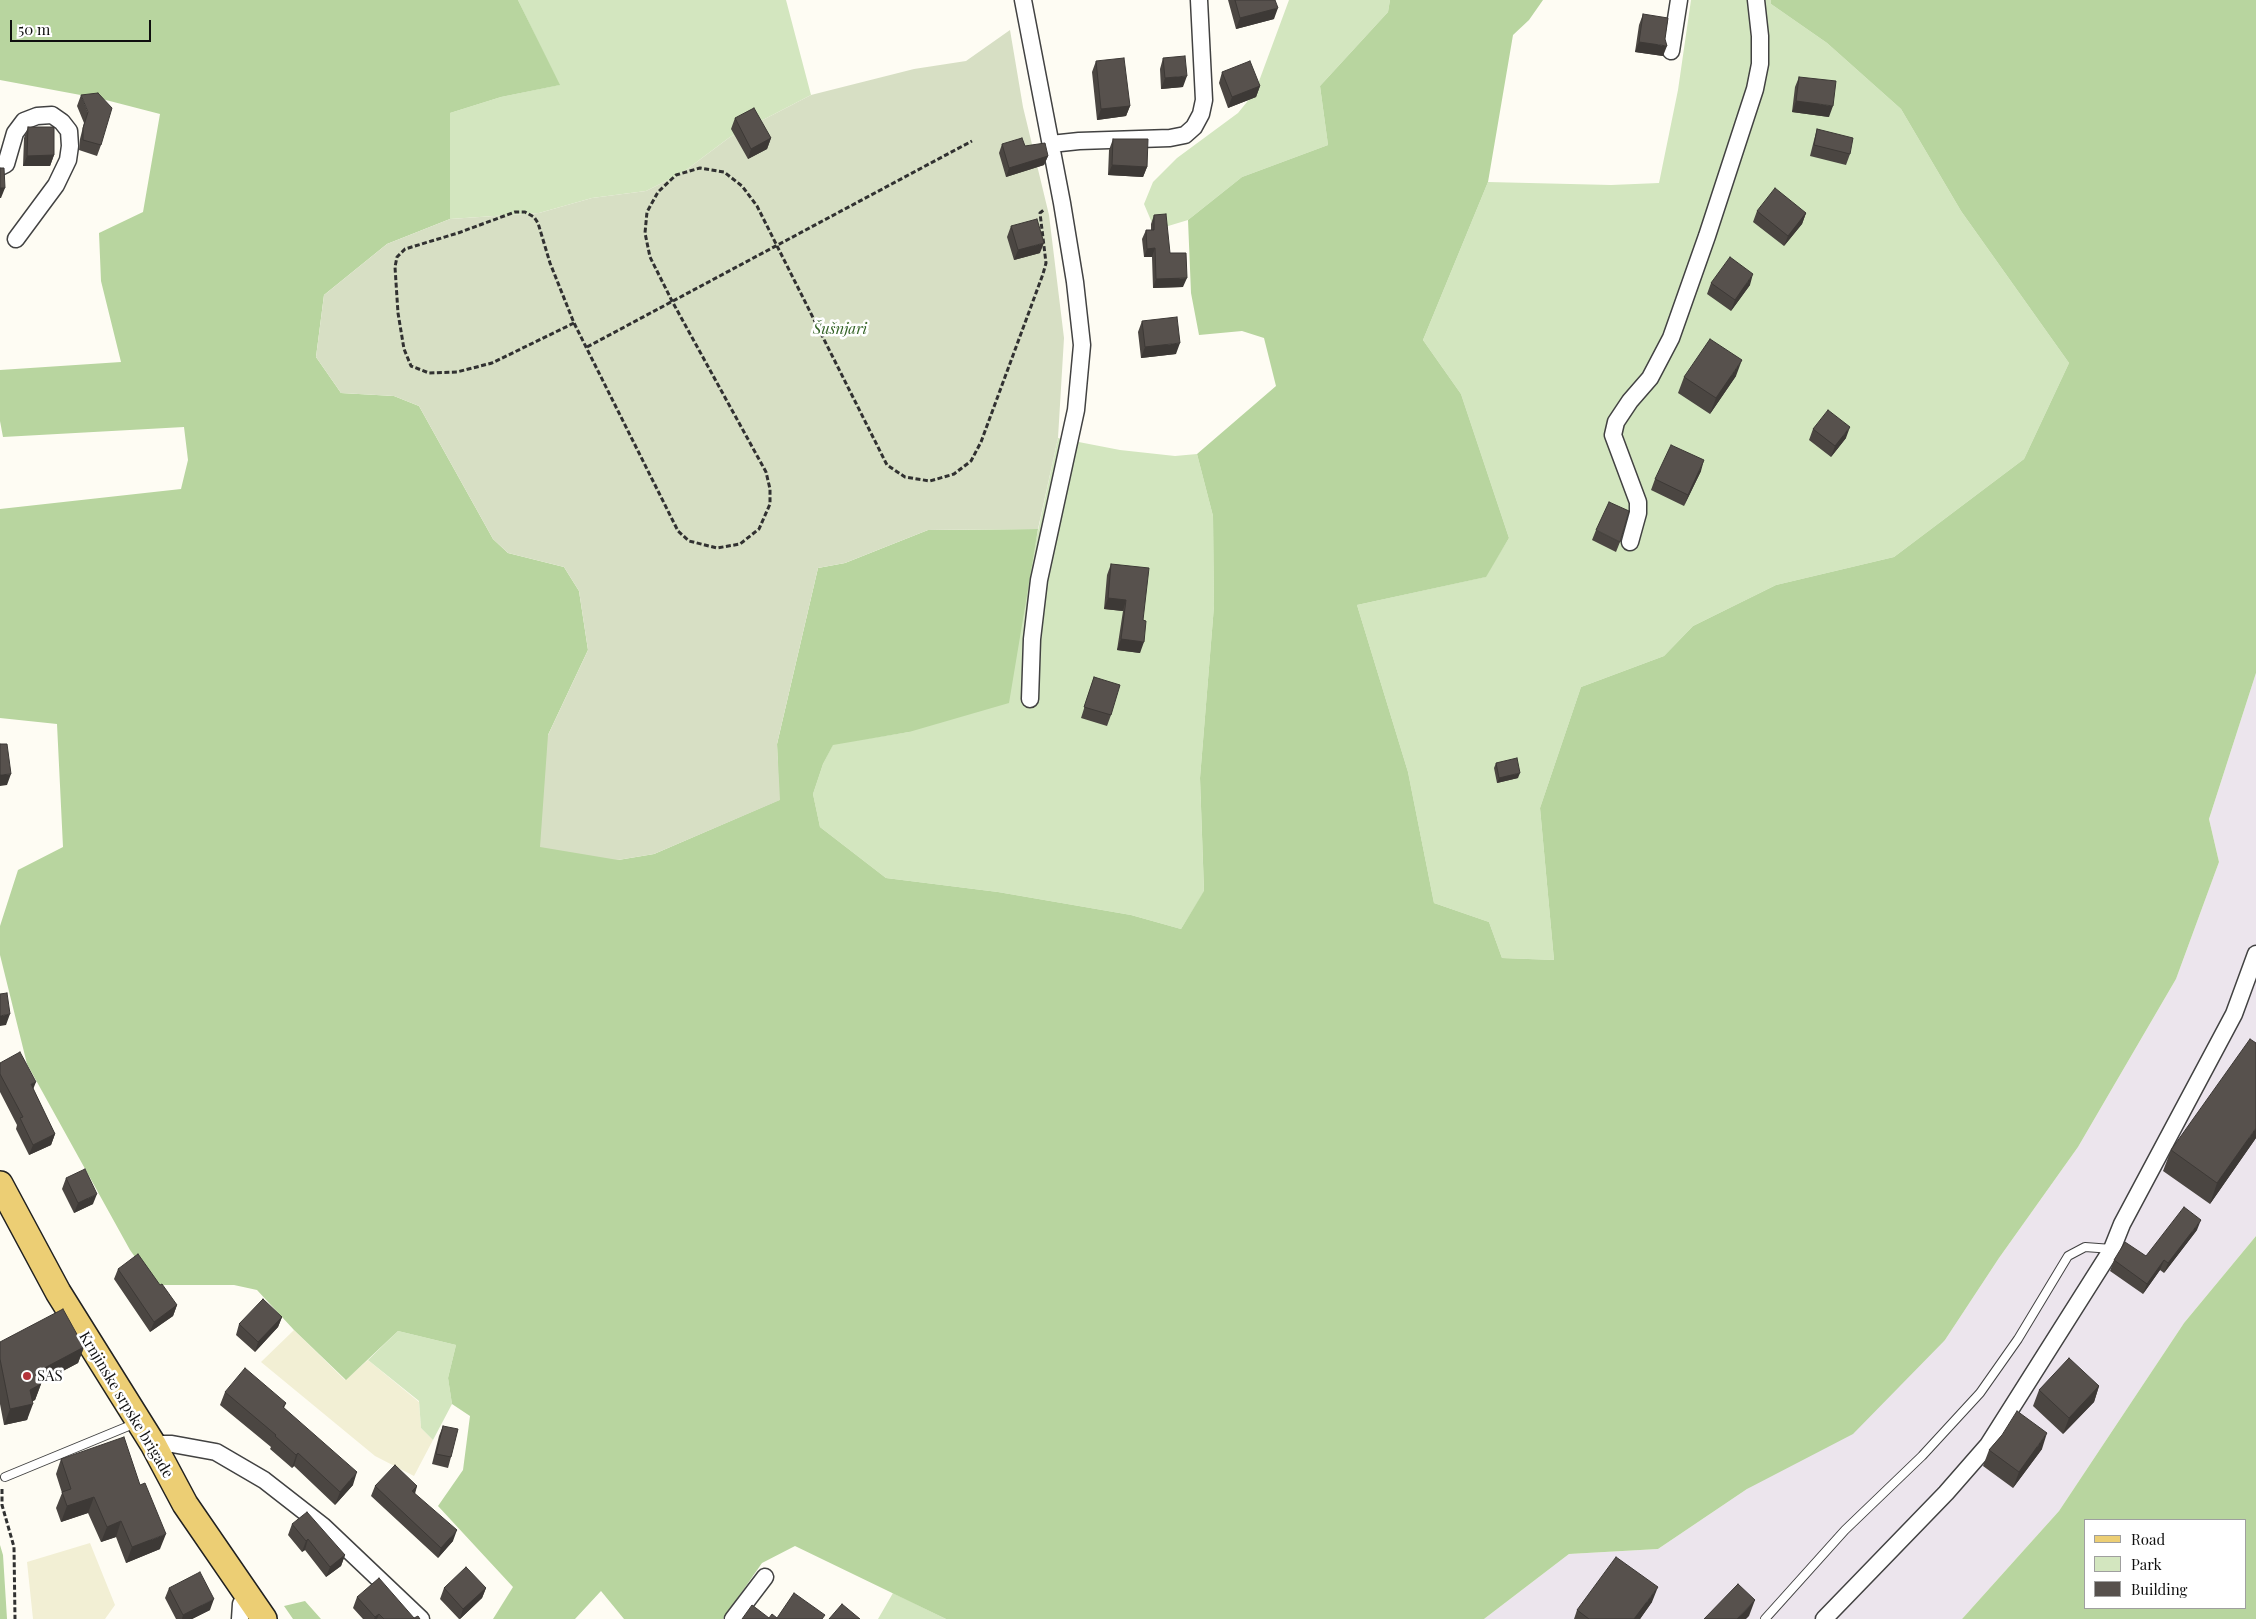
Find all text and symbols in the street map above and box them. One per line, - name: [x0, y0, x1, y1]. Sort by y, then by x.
- scale bar: [12, 10, 154, 42]
- text: 50 m: [18, 19, 50, 39]
- park label: Šušnjari: [813, 320, 867, 338]
- street label: Krnjinske srpske brigade: [75, 1328, 177, 1482]
- place label: SAS: [37, 1367, 63, 1385]
- marker: SAS: [21, 1370, 33, 1382]
- legend: [2084, 1519, 2246, 1609]
- text: Road: [2131, 1529, 2165, 1549]
- text: Park: [2131, 1554, 2162, 1574]
- text: Building: [2131, 1579, 2187, 1599]

